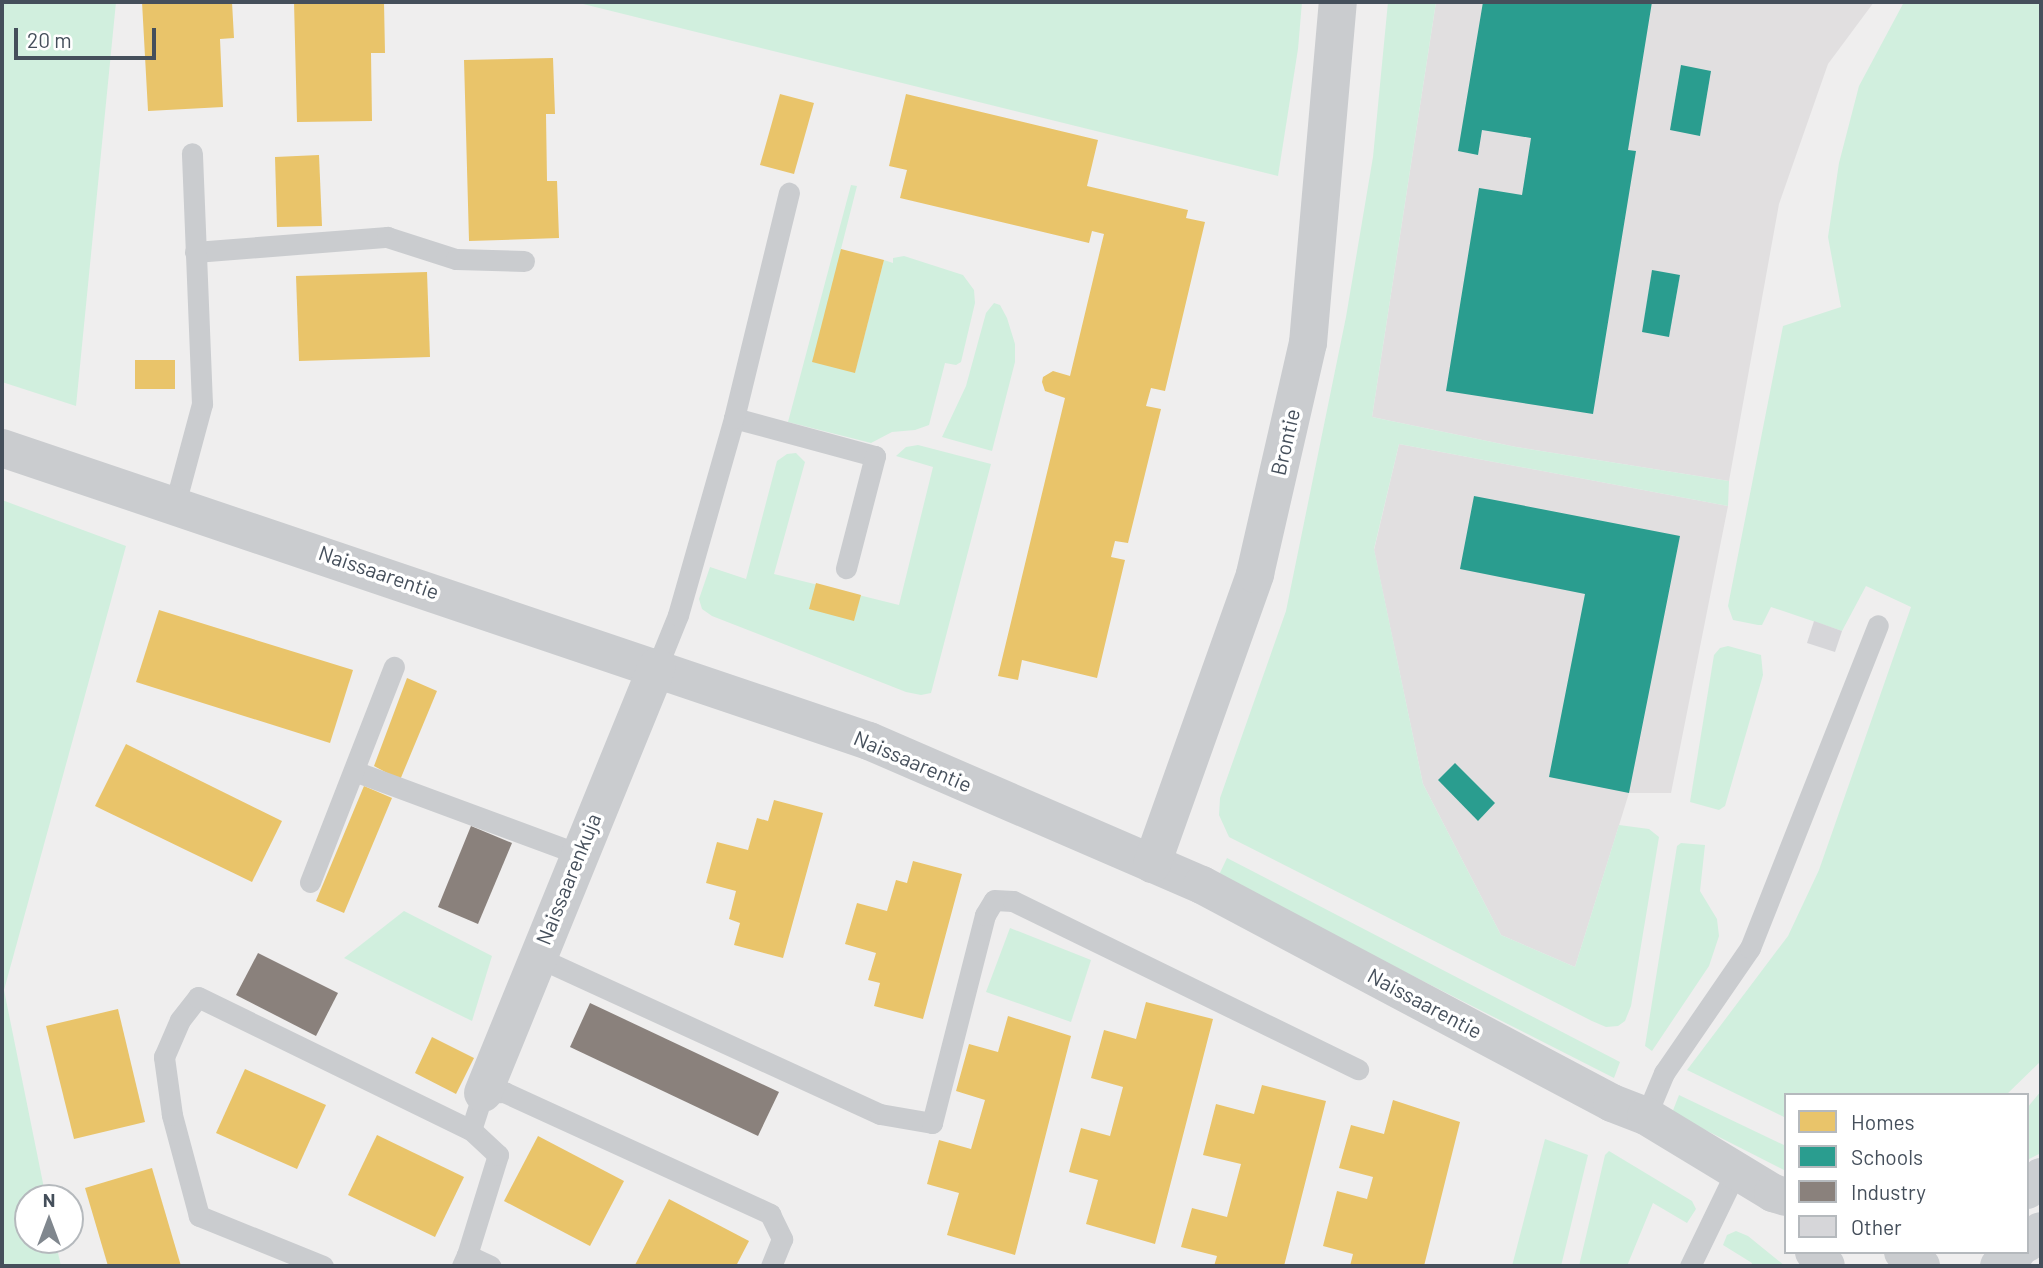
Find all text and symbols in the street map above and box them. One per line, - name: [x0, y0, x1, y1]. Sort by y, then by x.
- scale bar: [18, 14, 159, 58]
- text: 20 m: [27, 27, 72, 52]
- street label: Brontie: [1265, 406, 1305, 478]
- street label: Naissaarentie: [315, 540, 443, 604]
- street label: Naissaarentie: [850, 725, 976, 797]
- street label: Naissaarenkuja: [530, 810, 606, 948]
- street label: Naissaarentie: [1364, 962, 1486, 1044]
- legend: [1784, 1093, 2029, 1254]
- text: Homes: [1851, 1109, 1915, 1134]
- text: Schools: [1851, 1144, 1923, 1169]
- text: Industry: [1851, 1179, 1926, 1204]
- north arrow: [14, 1184, 84, 1254]
- text: N: [43, 1188, 55, 1211]
- text: Other: [1851, 1214, 1902, 1239]

